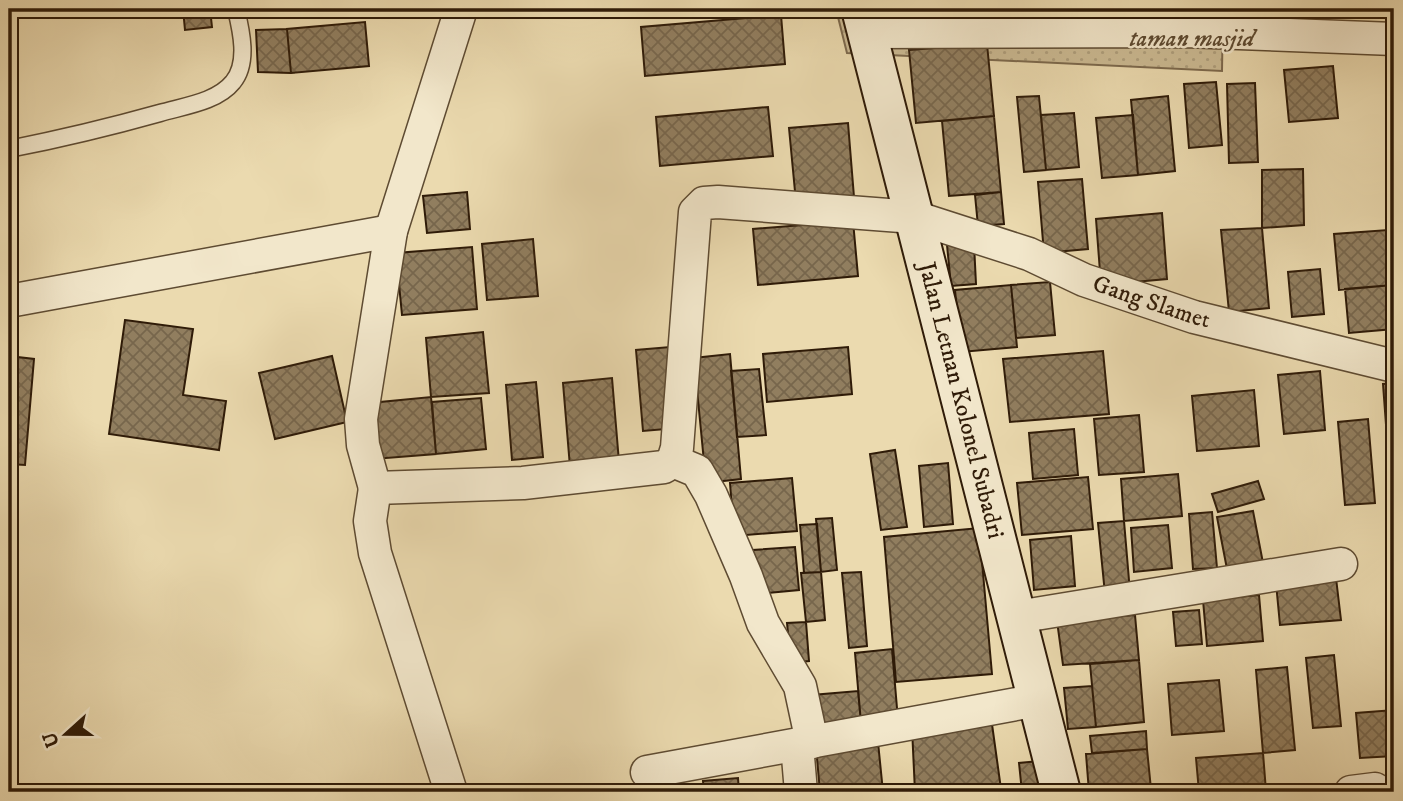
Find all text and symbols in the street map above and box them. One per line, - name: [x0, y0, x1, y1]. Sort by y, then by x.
- park label: taman masjid: [1130, 24, 1258, 54]
- street label: Jalan Letnan Kolonel Subadri: [911, 257, 1011, 542]
- street label: Gang Slamet: [1089, 269, 1213, 335]
- north arrow: [32, 700, 102, 770]
- text: U: [38, 728, 65, 751]

